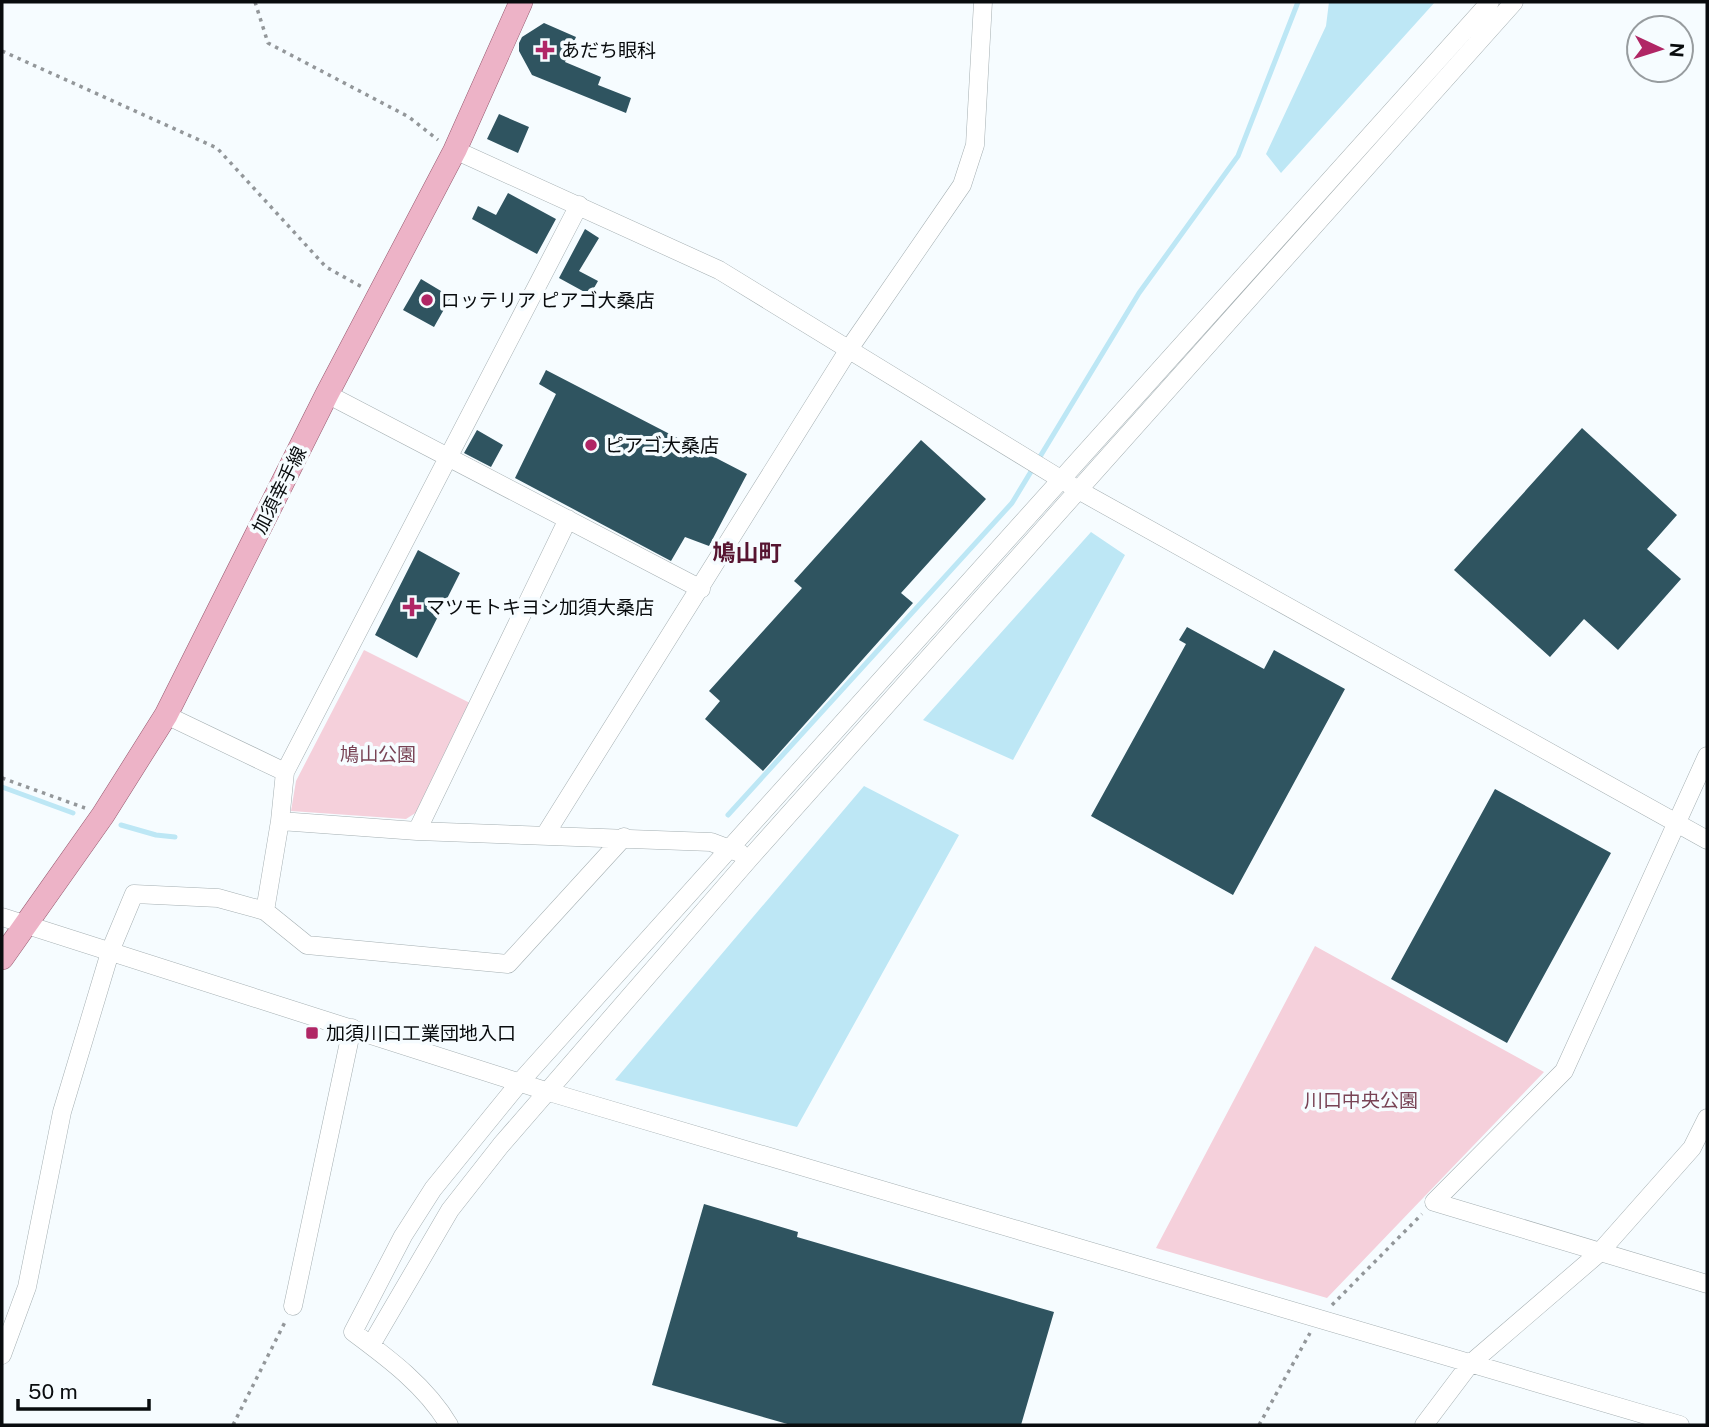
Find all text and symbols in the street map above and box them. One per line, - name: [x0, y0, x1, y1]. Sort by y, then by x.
- north arrow: [1625, 14, 1695, 84]
- place label: あだち眼科: [561, 39, 656, 61]
- marker: あだち眼科: [535, 40, 555, 60]
- text: N: [1665, 42, 1688, 58]
- place label: ロッテリア ピアゴ大桑店: [441, 289, 655, 311]
- marker: ロッテリア ピアゴ大桑店: [419, 292, 435, 308]
- place label: ピアゴ大桑店: [605, 434, 719, 456]
- marker: ピアゴ大桑店: [583, 437, 599, 453]
- street label: 加須幸手線: [248, 443, 310, 537]
- district label: 鳩山町: [713, 539, 782, 566]
- place label: マツモトキヨシ加須大桑店: [426, 596, 654, 618]
- marker: マツモトキヨシ加須大桑店: [404, 599, 420, 615]
- park label: 鳩山公園: [340, 743, 416, 765]
- place label: 加須川口工業団地入口: [326, 1022, 516, 1044]
- marker: 加須川口工業団地入口: [304, 1025, 320, 1041]
- park label: 川口中央公園: [1304, 1089, 1418, 1111]
- scale bar: [18, 1368, 149, 1412]
- text: 50 m: [28, 1379, 78, 1404]

